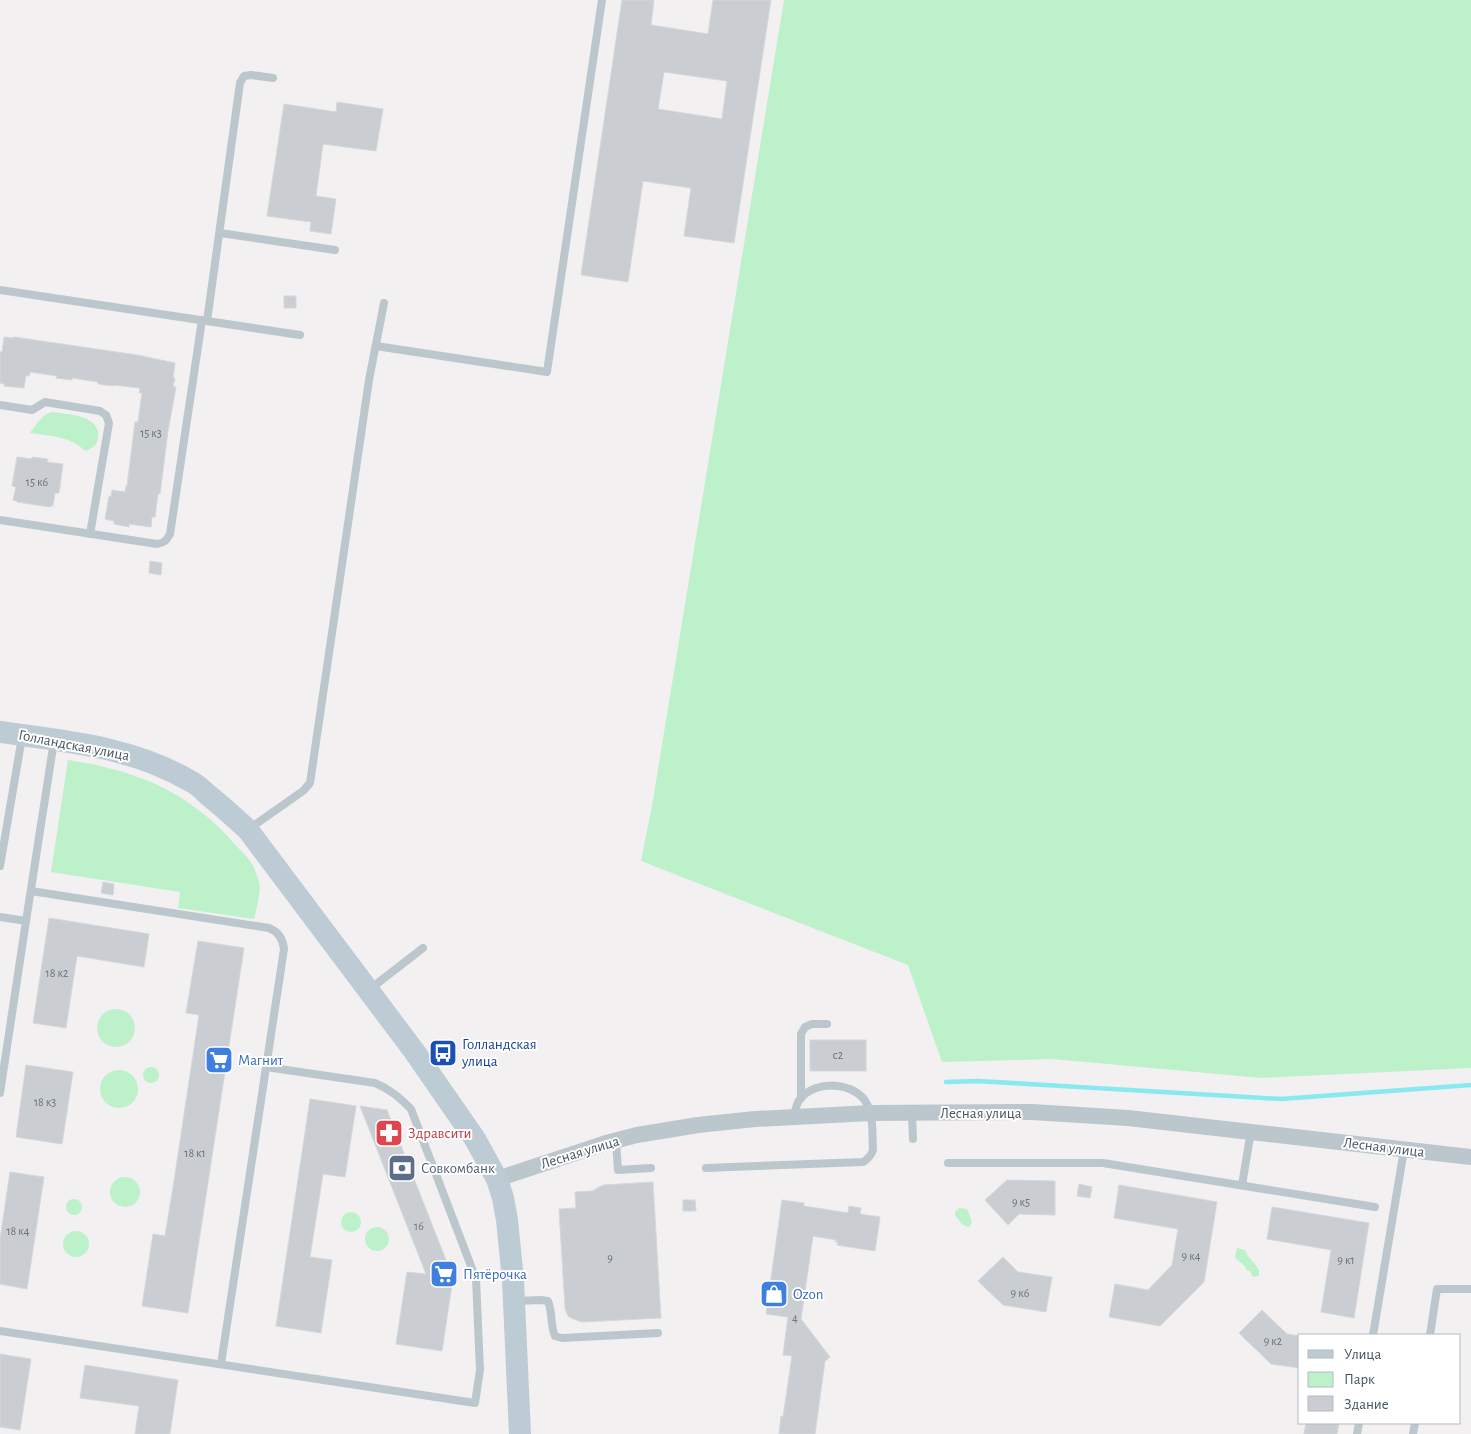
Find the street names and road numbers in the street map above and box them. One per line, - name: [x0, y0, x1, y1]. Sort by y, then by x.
- street label: Голландская улица: [17, 727, 131, 764]
- street label: Лесная улица: [940, 1106, 1022, 1121]
- street label: Лесная улица: [539, 1133, 621, 1172]
- street label: Лесная улица: [1343, 1135, 1425, 1160]

